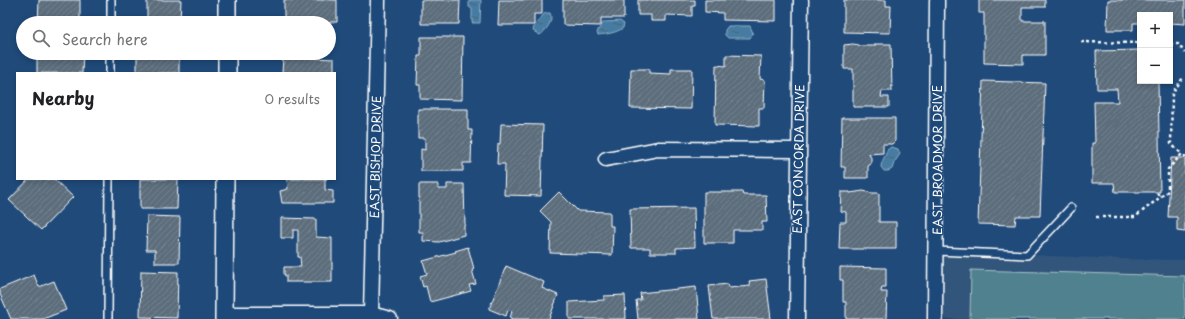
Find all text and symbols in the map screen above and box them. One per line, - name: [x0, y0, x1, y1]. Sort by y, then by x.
- map controls: [1137, 12, 1173, 84]
- button: +: [1137, 12, 1173, 48]
- search box: [16, 16, 336, 60]
- icon: search: [30, 27, 52, 49]
- text: Search here: [62, 27, 148, 50]
- button: −: [1137, 48, 1173, 84]
- street label: EAST CONCORDA DRIVE: [788, 84, 808, 234]
- text: Nearby: [32, 85, 94, 111]
- street label: EAST BROADMOR DRIVE: [928, 85, 946, 235]
- text: 0 results: [265, 89, 320, 108]
- street label: EAST BISHOP DRIVE: [365, 95, 385, 219]

